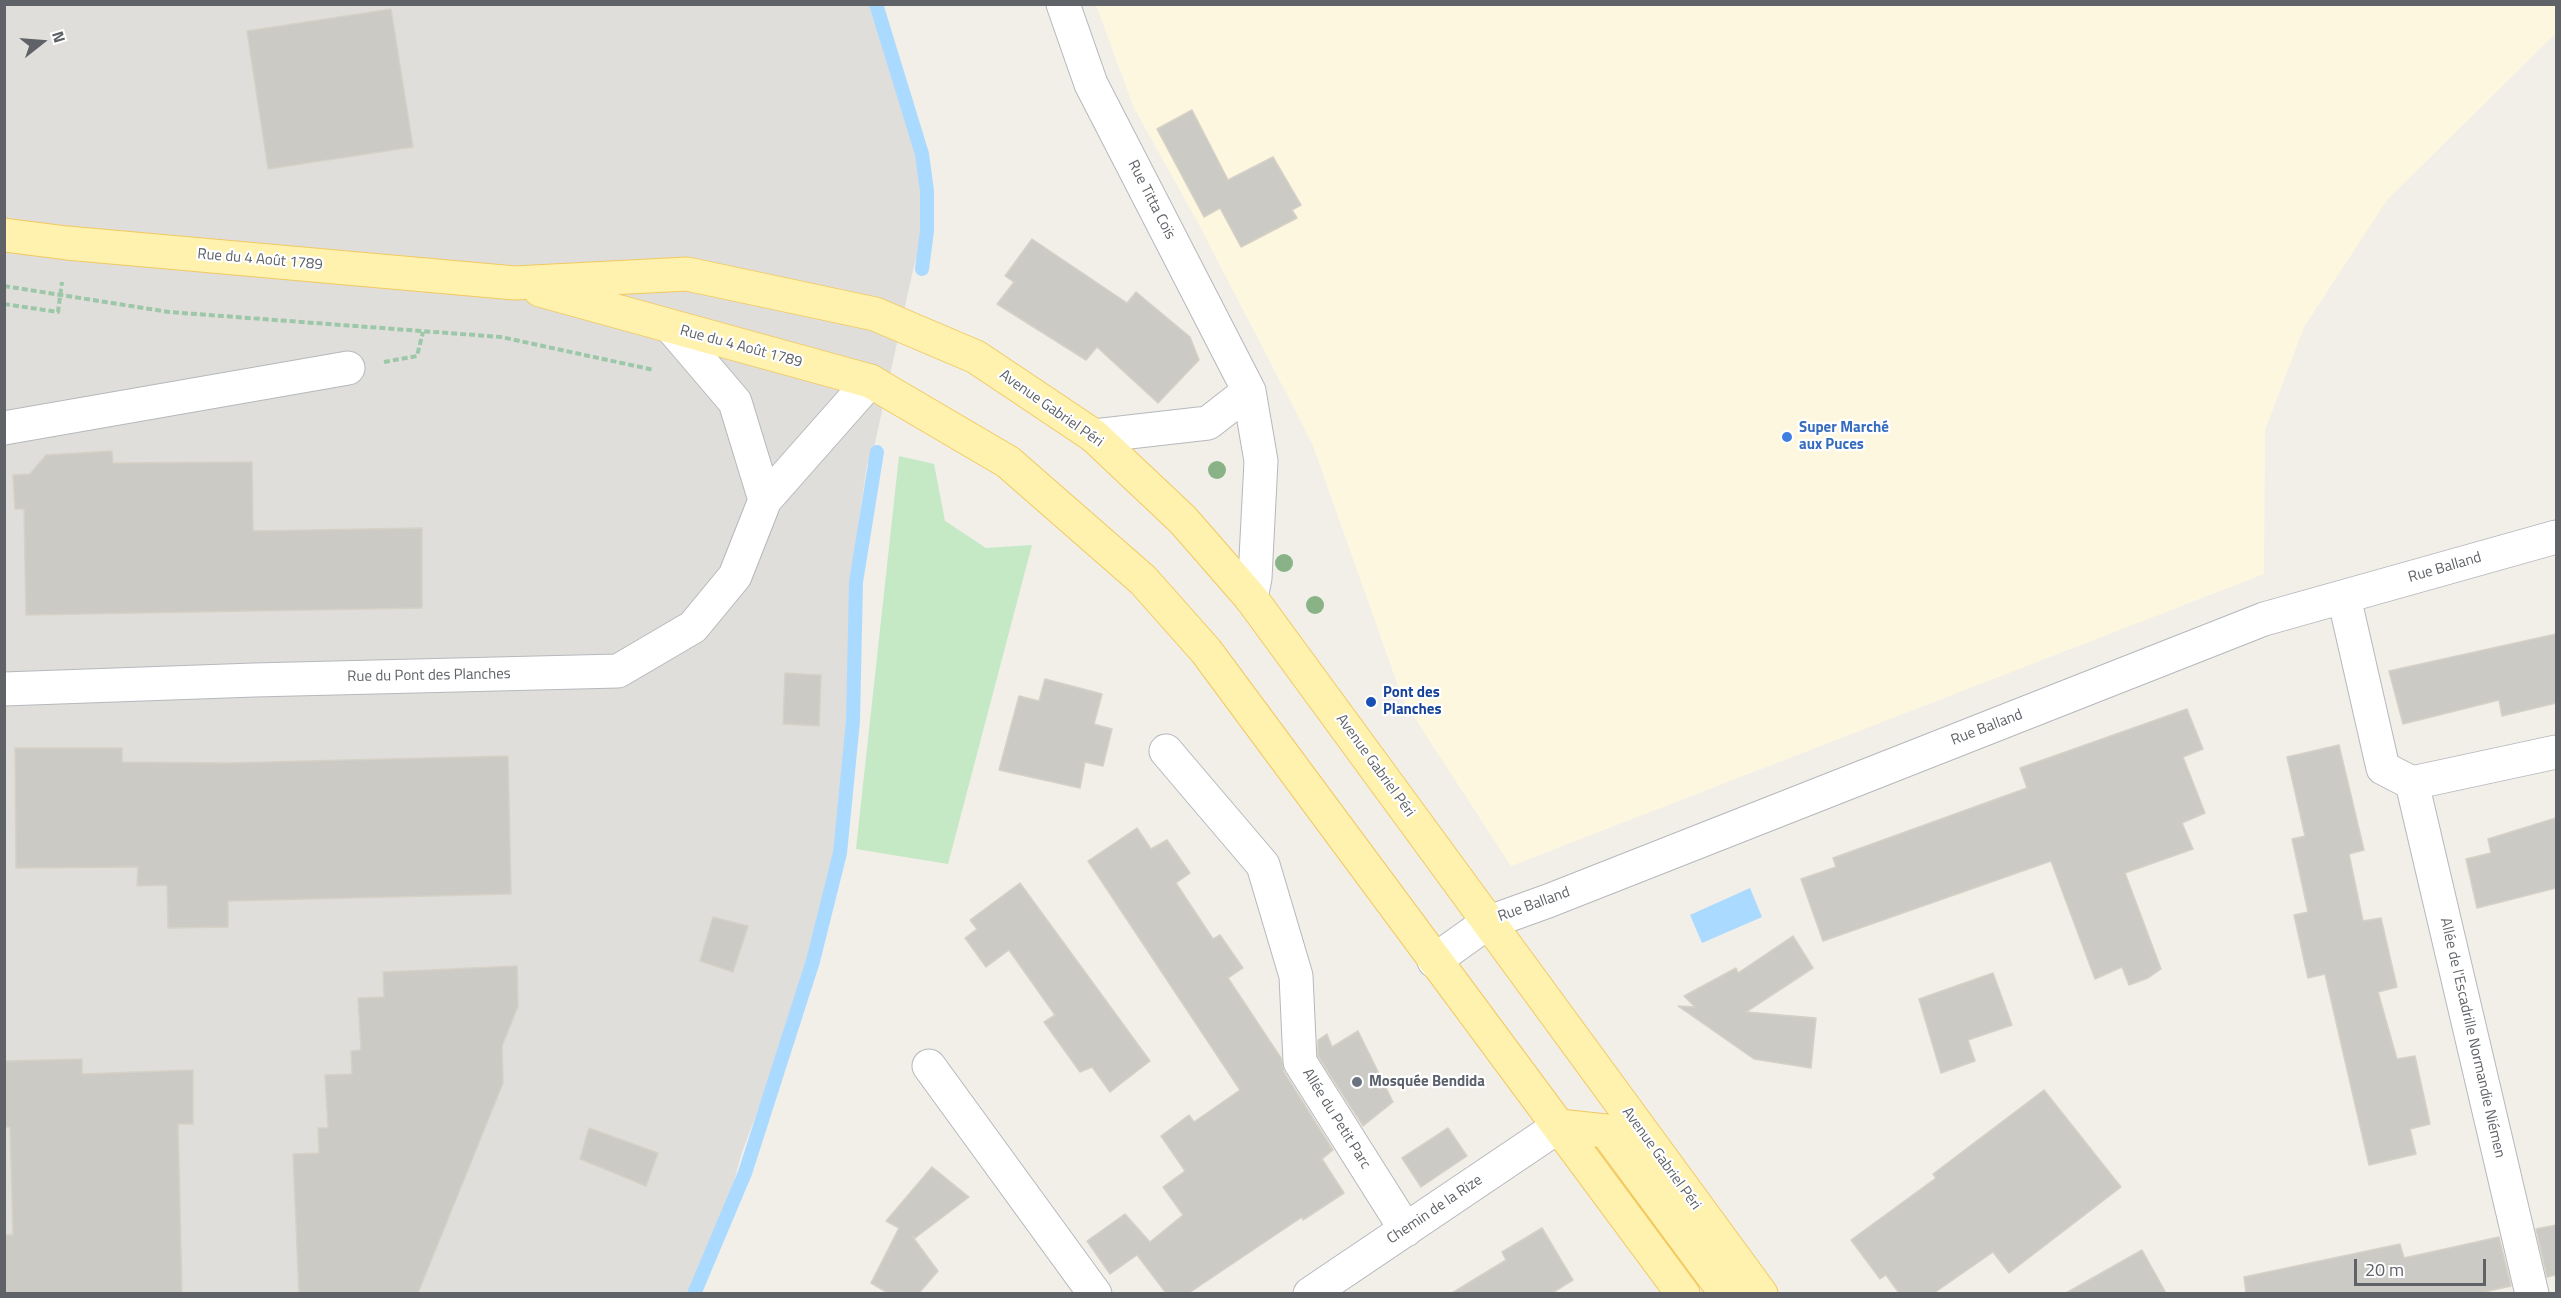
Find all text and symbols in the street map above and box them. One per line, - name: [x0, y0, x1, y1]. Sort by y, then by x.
- north arrow: [12, 12, 72, 72]
- text: N: [46, 28, 72, 46]
- street label: Rue Titta Coïs: [1123, 157, 1179, 243]
- street label: Rue du 4 Août 1789: [197, 246, 323, 274]
- street label: Rue du 4 Août 1789: [678, 322, 804, 372]
- street label: Avenue Gabriel Péri: [996, 366, 1106, 452]
- place label: Super Marché aux Puces: [1799, 419, 1889, 454]
- marker: Super Marché aux Puces: [1780, 430, 1794, 444]
- street label: Rue Balland: [2406, 549, 2484, 587]
- street label: Rue du Pont des Planches: [347, 666, 511, 686]
- place label: Pont des Planches: [1383, 684, 1442, 719]
- marker: Pont des Planches: [1364, 695, 1378, 709]
- street label: Rue Balland: [1949, 706, 2025, 750]
- street label: Avenue Gabriel Péri: [1332, 711, 1418, 821]
- street label: Rue Balland: [1496, 884, 1572, 926]
- street label: Allée de l'Escadrille Normandie Niémen: [2436, 916, 2508, 1160]
- street label: Allée du Petit Parc: [1298, 1066, 1374, 1172]
- place label: Mosquée Bendida: [1369, 1073, 1485, 1091]
- marker: Mosquée Bendida: [1350, 1075, 1364, 1089]
- street label: Avenue Gabriel Péri: [1618, 1104, 1704, 1214]
- street label: Chemin de la Rize: [1384, 1172, 1486, 1248]
- scale bar: [2357, 1247, 2489, 1285]
- text: 20 m: [2365, 1256, 2404, 1283]

